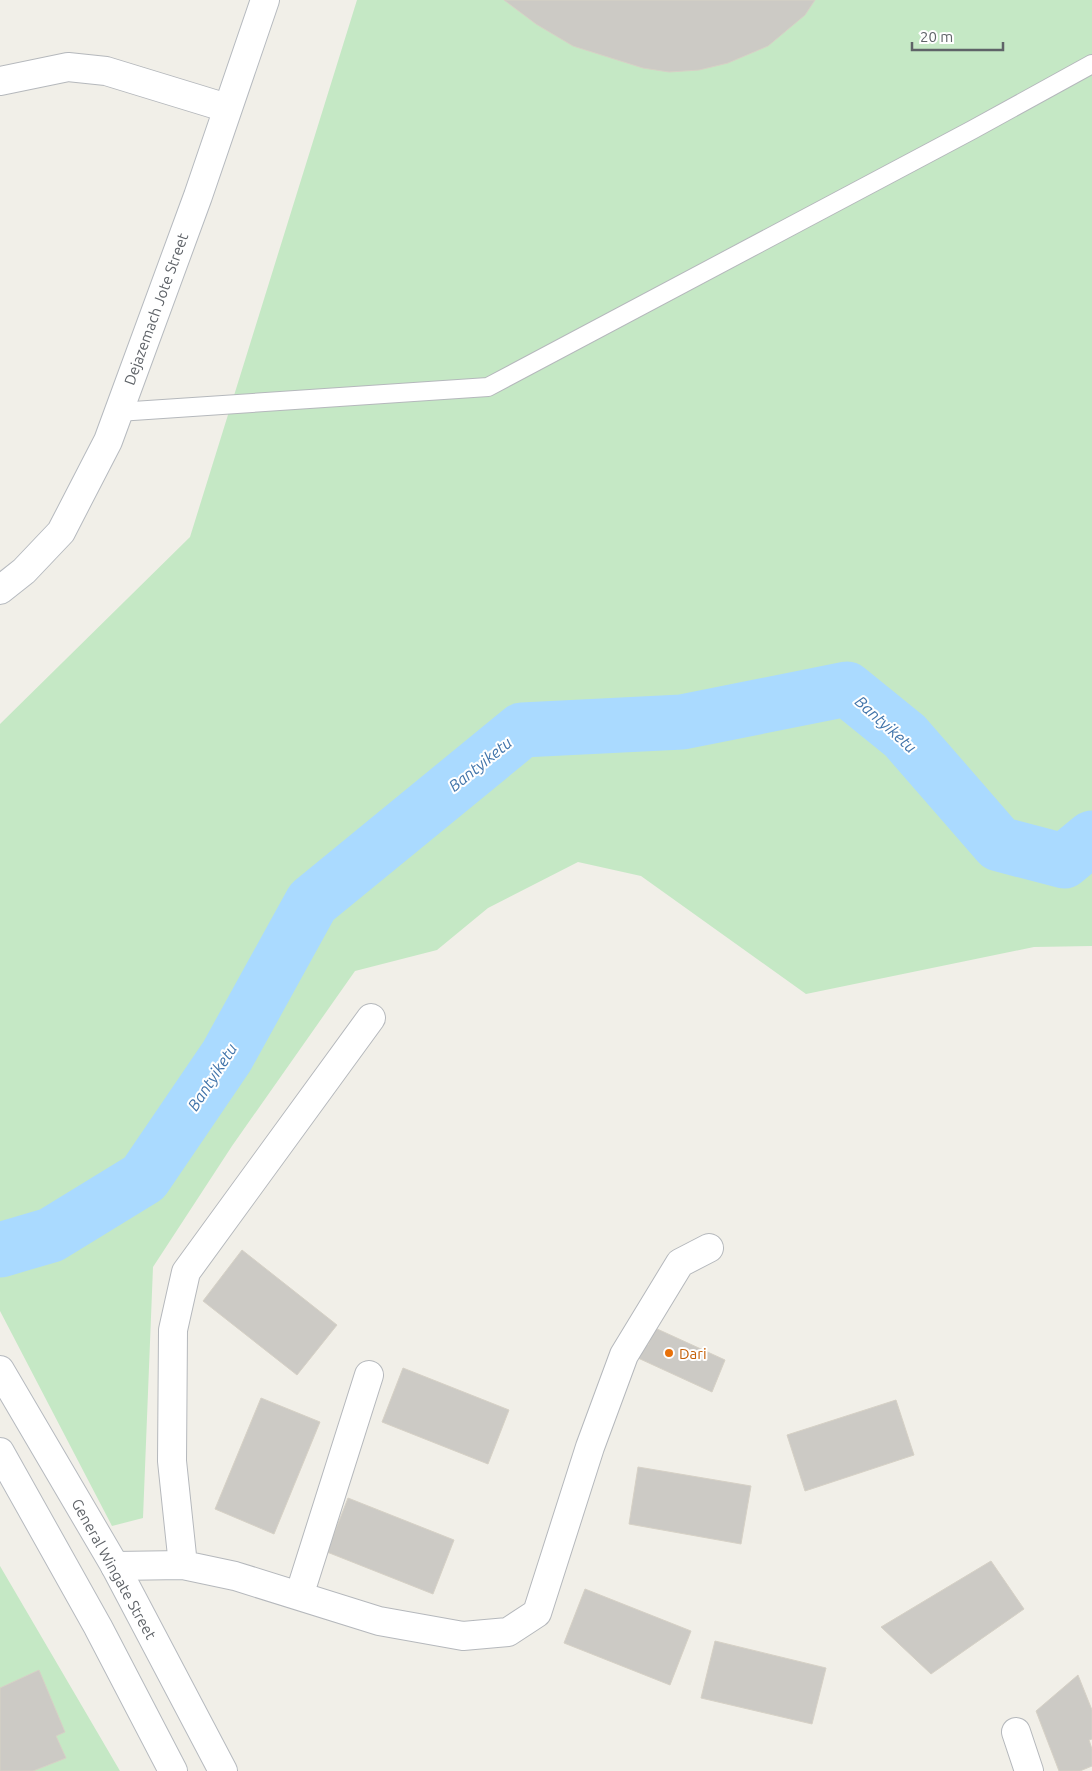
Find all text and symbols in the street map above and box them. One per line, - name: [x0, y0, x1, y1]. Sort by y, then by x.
- scale bar: [912, 20, 1003, 52]
- text: 20 m: [920, 28, 953, 45]
- street label: Dejazemach Jote Street: [121, 231, 191, 387]
- water label: Bantyiketu: [852, 692, 921, 756]
- water label: Bantyiketu: [445, 733, 515, 795]
- water label: Bantyiketu: [184, 1040, 240, 1114]
- place label: Dari: [679, 1345, 707, 1362]
- marker: Dari: [663, 1347, 675, 1359]
- street label: General Wingate Street: [68, 1496, 160, 1642]

